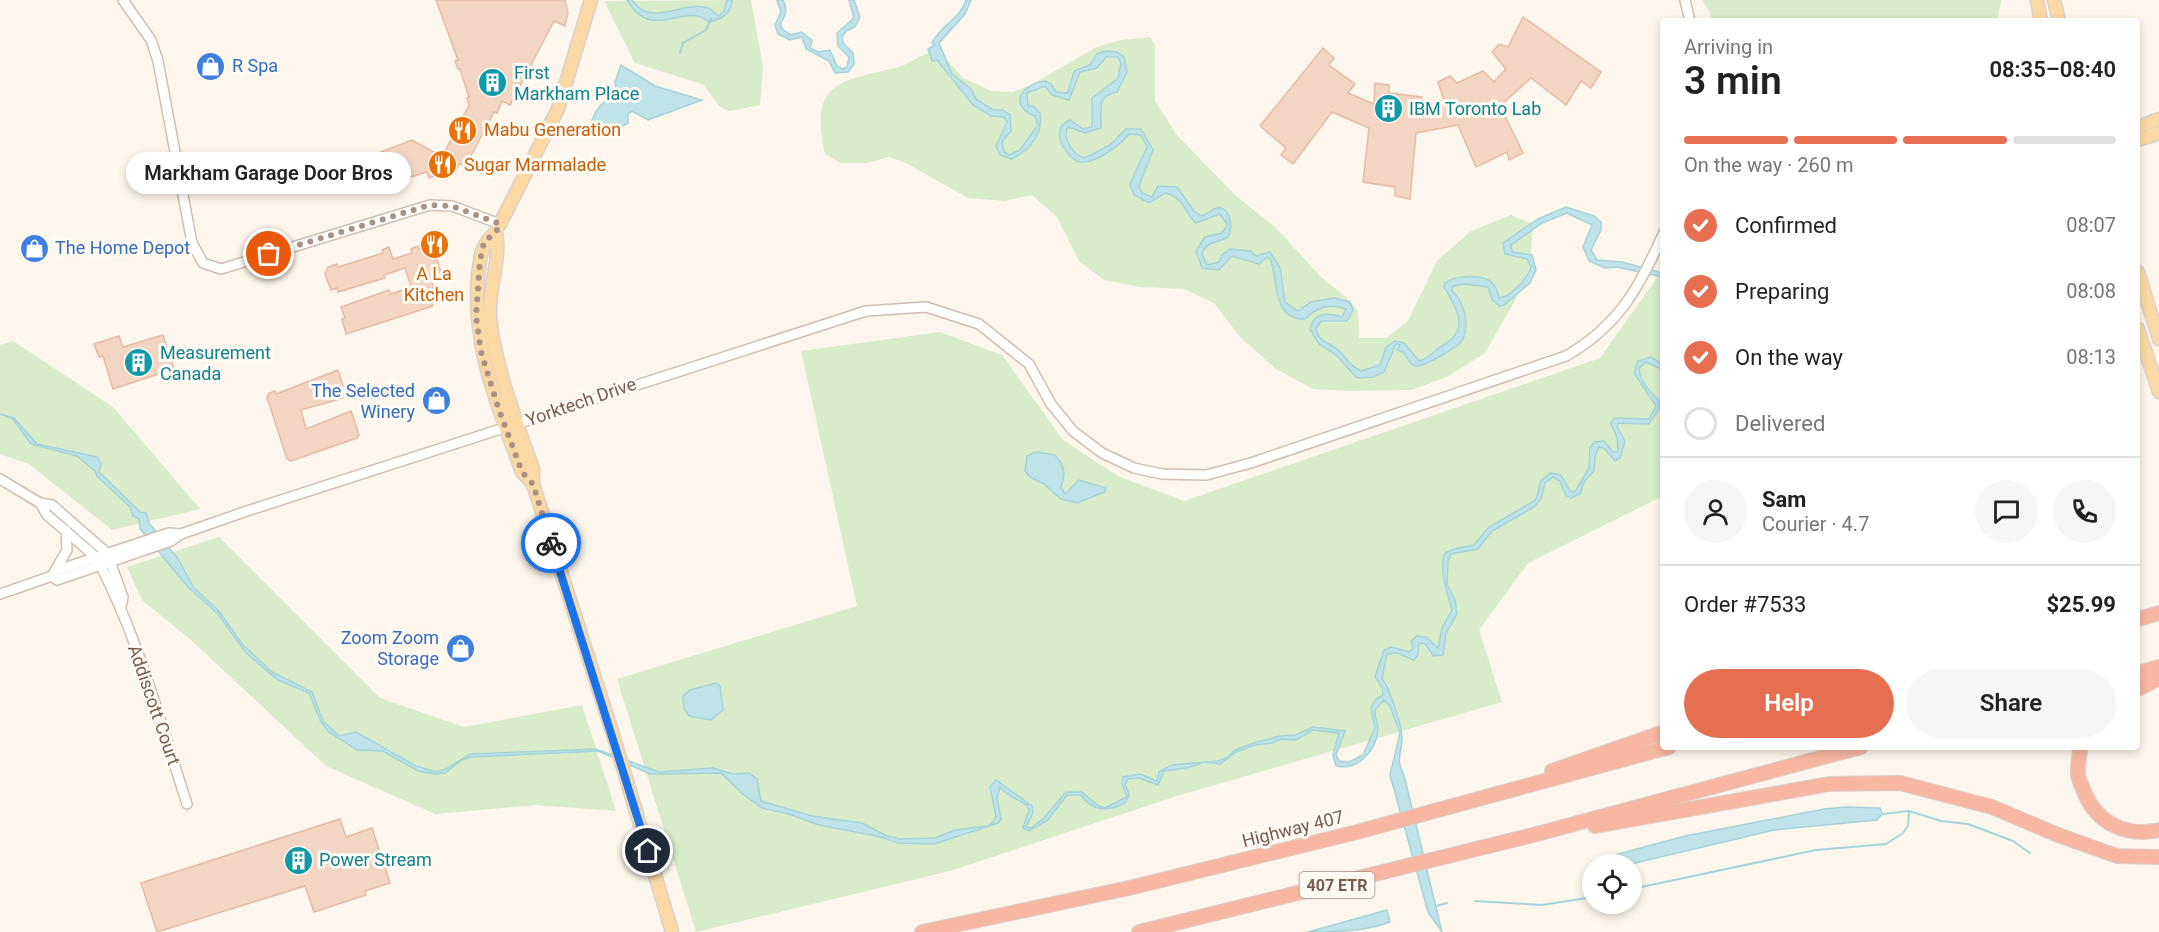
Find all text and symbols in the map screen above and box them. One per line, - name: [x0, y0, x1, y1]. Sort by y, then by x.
- text: Arriving in: [1684, 35, 1773, 59]
- shop icon: R Spa: [195, 50, 227, 82]
- place label: R Spa: [232, 55, 278, 76]
- text: 08:35–08:40: [1989, 57, 2116, 82]
- text: 3 min: [1684, 58, 1782, 104]
- place label: First Markham Place: [514, 62, 639, 104]
- building icon: First Markham Place: [477, 67, 509, 99]
- building icon: IBM Toronto Lab: [1372, 93, 1404, 125]
- place label: IBM Toronto Lab: [1409, 98, 1541, 119]
- restaurant icon: Mabu Generation: [447, 114, 479, 146]
- place label: Mabu Generation: [484, 119, 621, 140]
- restaurant icon: Sugar Marmalade: [427, 149, 459, 181]
- callout: Markham Garage Door Bros: [127, 152, 412, 194]
- text: On the way · 260 m: [1684, 153, 1853, 177]
- place label: Sugar Marmalade: [464, 154, 606, 175]
- text: Markham Garage Door Bros: [144, 161, 393, 185]
- icon: check: [1684, 209, 1717, 242]
- text: Confirmed: [1735, 213, 1837, 238]
- text: 08:07: [2066, 213, 2116, 237]
- pin: [243, 228, 294, 279]
- restaurant icon: A La Kitchen: [418, 229, 450, 261]
- shop icon: The Home Depot: [18, 232, 50, 264]
- place label: The Home Depot: [55, 237, 190, 258]
- icon: bag: [252, 237, 285, 270]
- place label: A La Kitchen: [404, 263, 464, 305]
- icon: check: [1684, 275, 1717, 308]
- text: Preparing: [1735, 279, 1829, 304]
- text: 08:08: [2066, 279, 2116, 303]
- icon: check: [1684, 341, 1717, 374]
- place label: Measurement Canada: [160, 342, 271, 384]
- text: On the way: [1735, 345, 1843, 370]
- text: 08:13: [2066, 345, 2116, 369]
- building icon: Measurement Canada: [123, 347, 155, 379]
- street label: Yorktech Drive: [523, 373, 639, 430]
- place label: The Selected Winery: [311, 380, 415, 422]
- shop icon: The Selected Winery: [420, 385, 452, 417]
- text: Delivered: [1735, 411, 1825, 436]
- button: person: [1684, 480, 1747, 543]
- button: chat: [1975, 480, 2038, 543]
- button: phone: [2053, 480, 2116, 543]
- text: Sam: [1762, 487, 1806, 512]
- text: Courier · 4.7: [1762, 512, 1869, 536]
- courier: [521, 513, 581, 573]
- icon: bike: [535, 527, 568, 560]
- text: Order #7533: [1684, 592, 1806, 617]
- text: $25.99: [2047, 592, 2116, 617]
- place label: Zoom Zoom Storage: [341, 627, 439, 669]
- shop icon: Zoom Zoom Storage: [444, 632, 476, 664]
- street label: Addiscott Court: [124, 642, 185, 768]
- button: Help: [1684, 669, 1894, 738]
- button: Share: [1906, 669, 2116, 738]
- street label: Highway 407: [1240, 806, 1346, 851]
- pin: [622, 825, 673, 876]
- icon: home: [631, 834, 664, 867]
- building icon: Power Stream: [282, 844, 314, 876]
- place label: Power Stream: [319, 849, 432, 870]
- map controls: [1582, 854, 1642, 914]
- button: locate: [1582, 854, 1642, 914]
- road number: 407 ETR: [1300, 872, 1374, 898]

